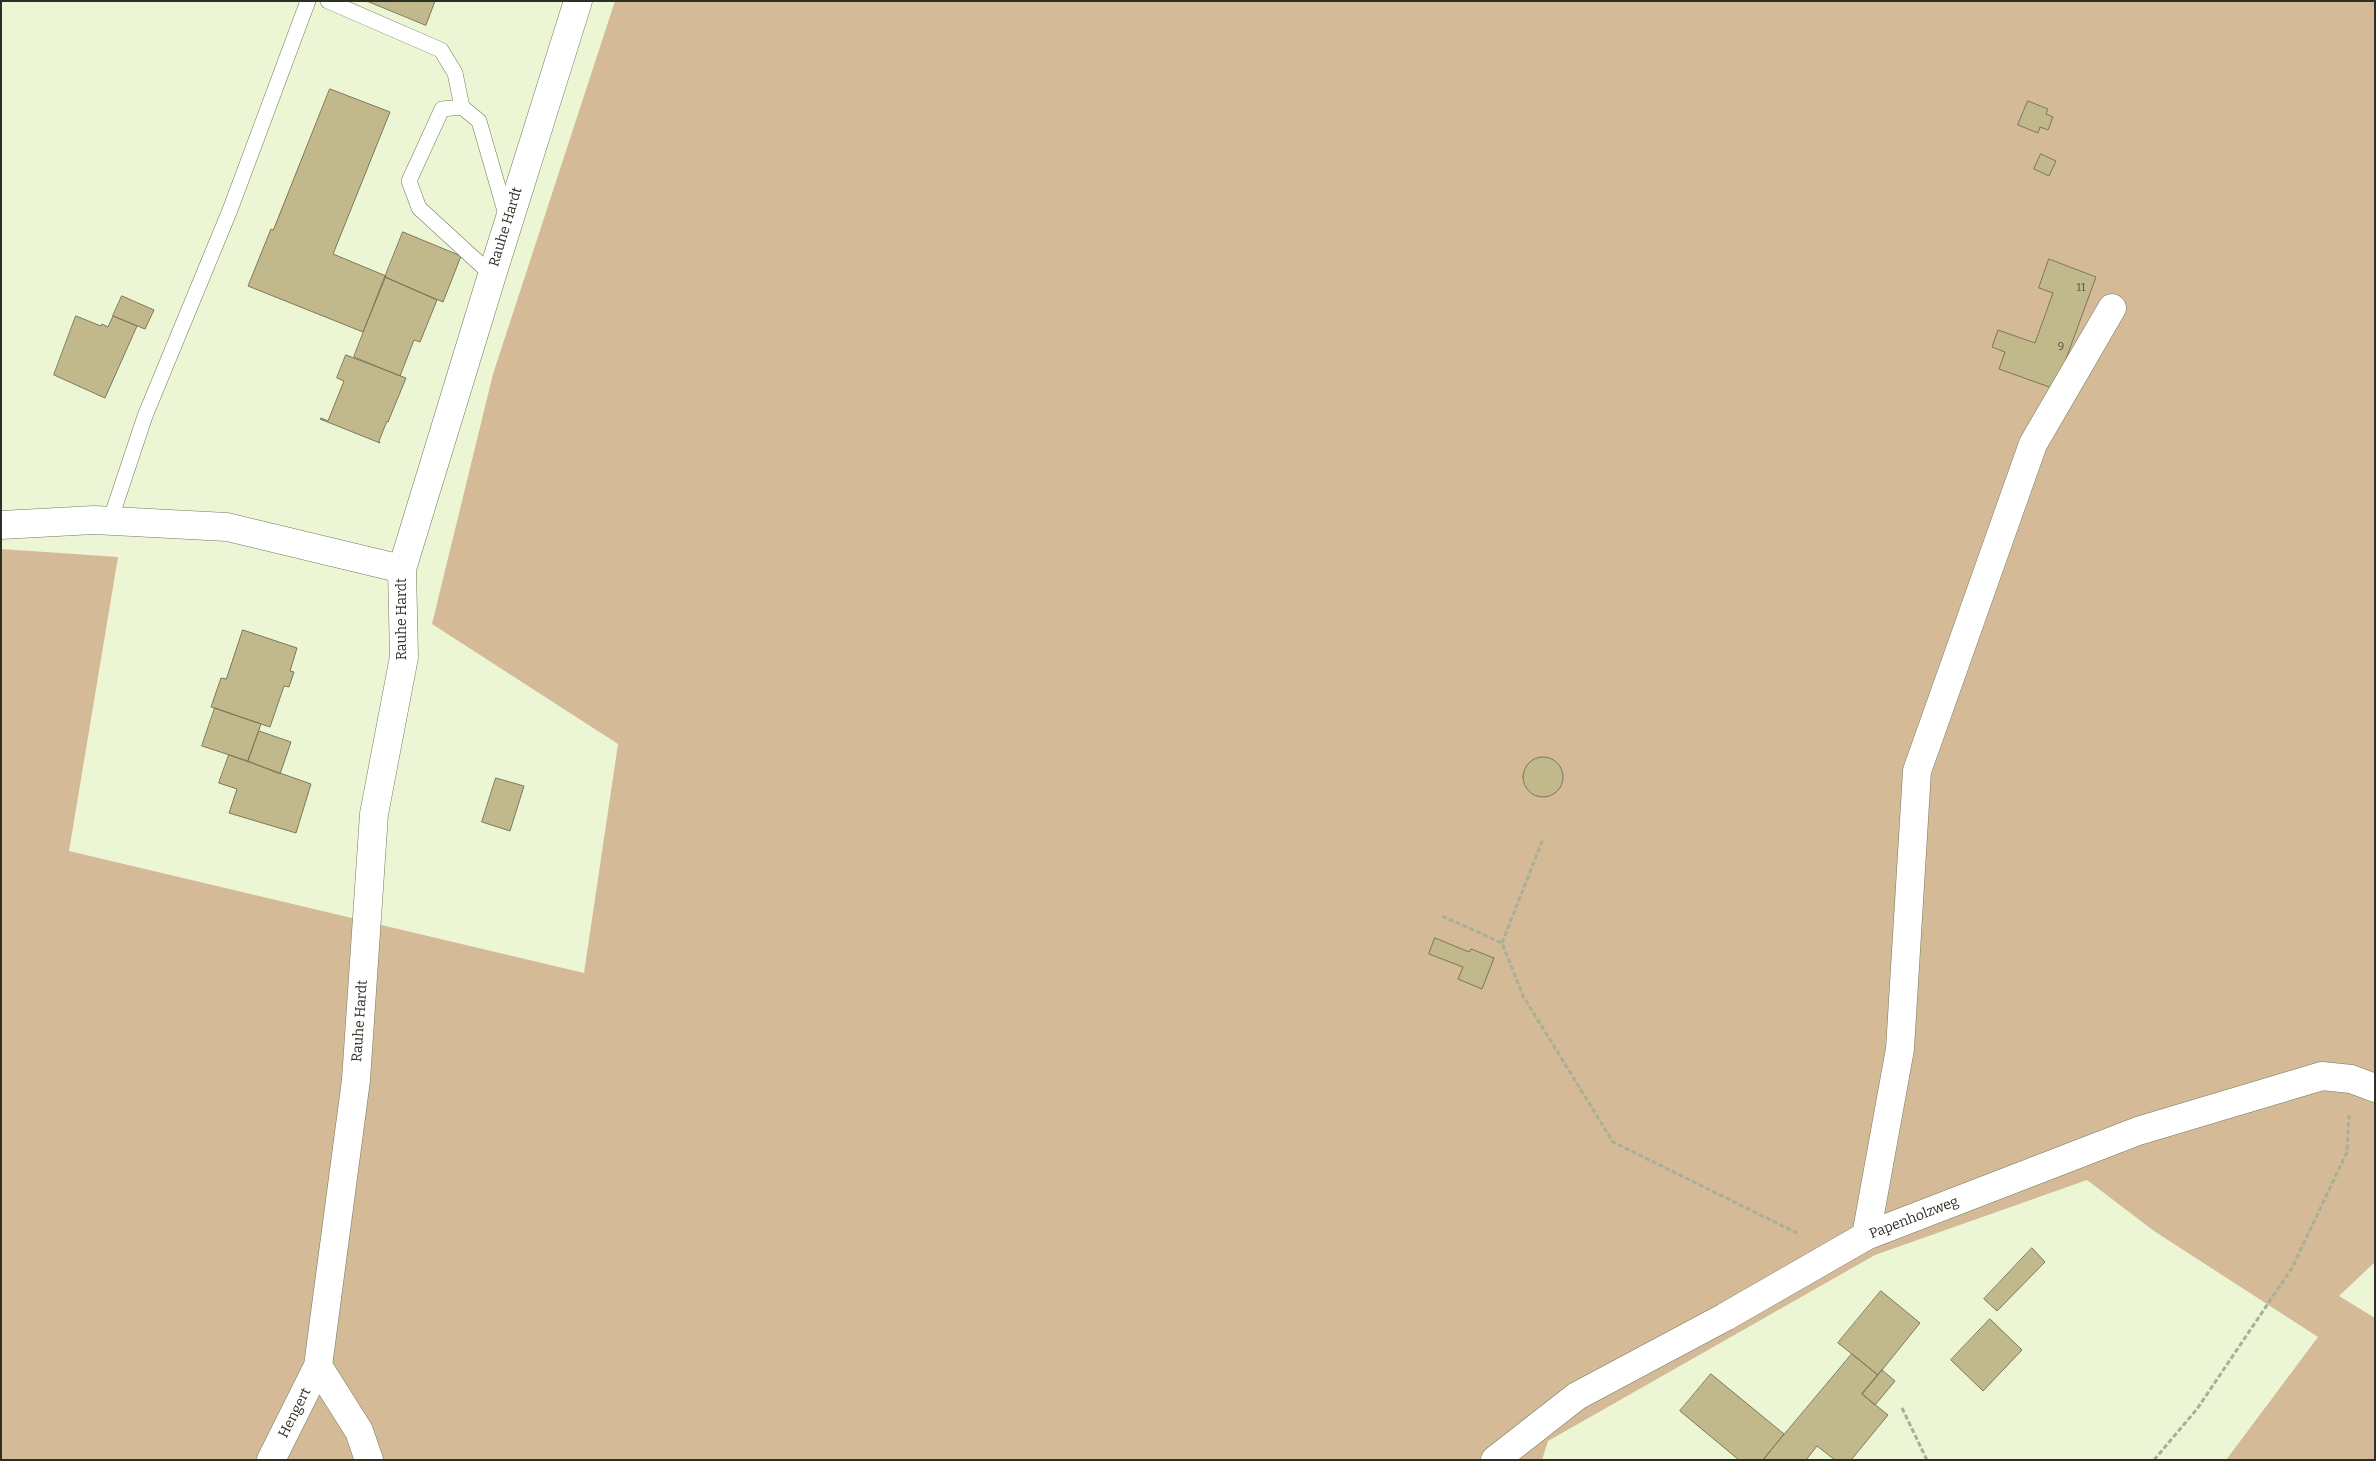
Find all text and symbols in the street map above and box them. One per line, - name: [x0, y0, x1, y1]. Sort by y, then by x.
- street label: Rauhe Hardt: [486, 185, 526, 269]
- house number: 11: [2077, 281, 2085, 295]
- house number: 9: [2058, 340, 2064, 354]
- street label: Rauhe Hardt: [394, 578, 410, 660]
- street label: Rauhe Hardt: [349, 979, 371, 1063]
- street label: Papenholzweg: [1867, 1193, 1961, 1243]
- street label: Hengert: [275, 1385, 315, 1441]

